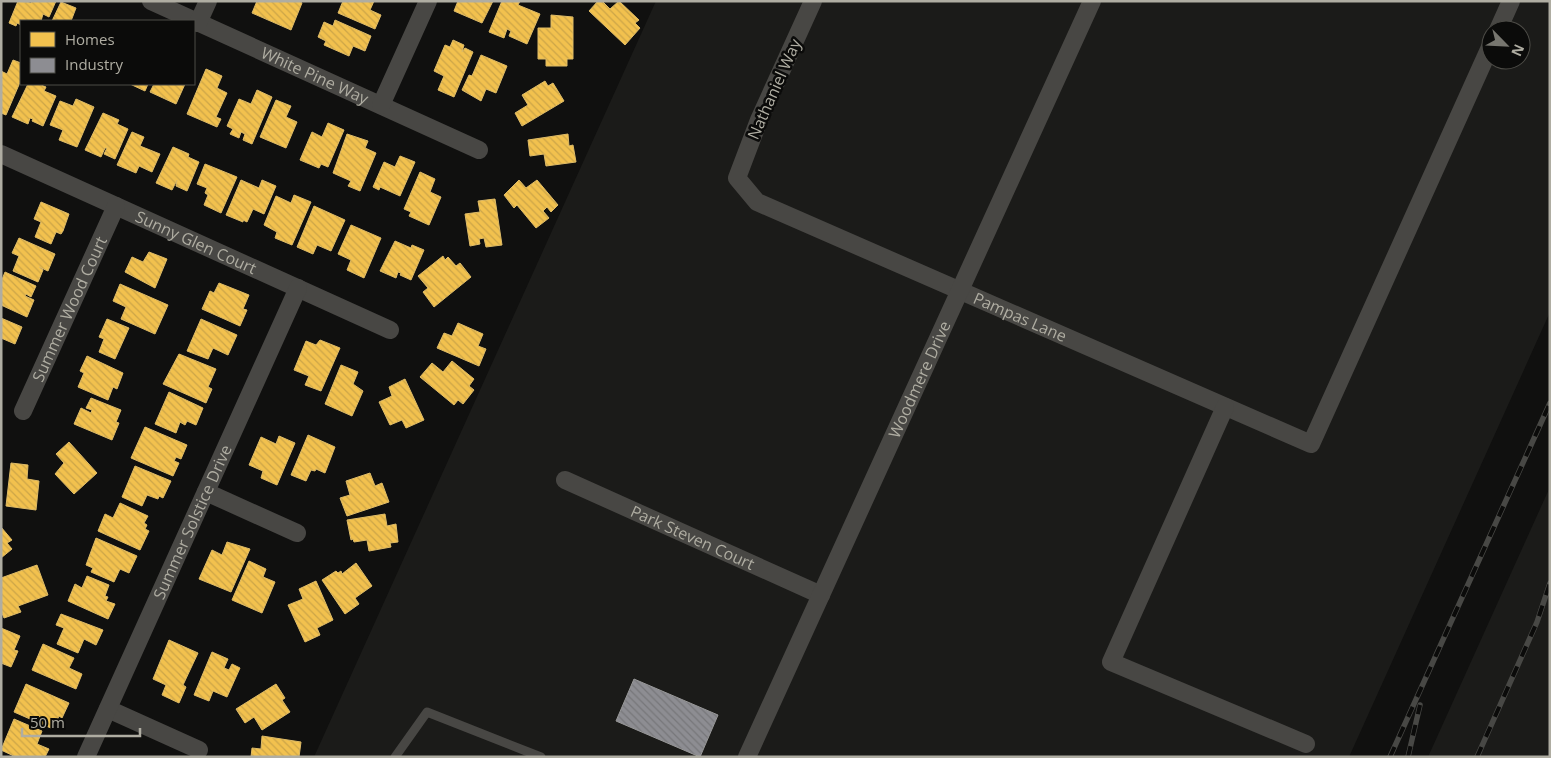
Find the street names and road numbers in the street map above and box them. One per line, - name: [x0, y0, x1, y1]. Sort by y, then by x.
- street label: Nathaniel Way: [742, 34, 806, 143]
- street label: White Pine Way: [258, 41, 373, 110]
- street label: Sunny Glen Court: [132, 205, 260, 279]
- street label: Summer Wood Court: [27, 232, 112, 385]
- street label: Pampas Lane: [970, 287, 1070, 347]
- street label: Woodmere Drive: [883, 317, 956, 442]
- street label: Summer Solstice Drive: [148, 441, 237, 603]
- street label: Park Steven Court: [627, 500, 759, 575]

